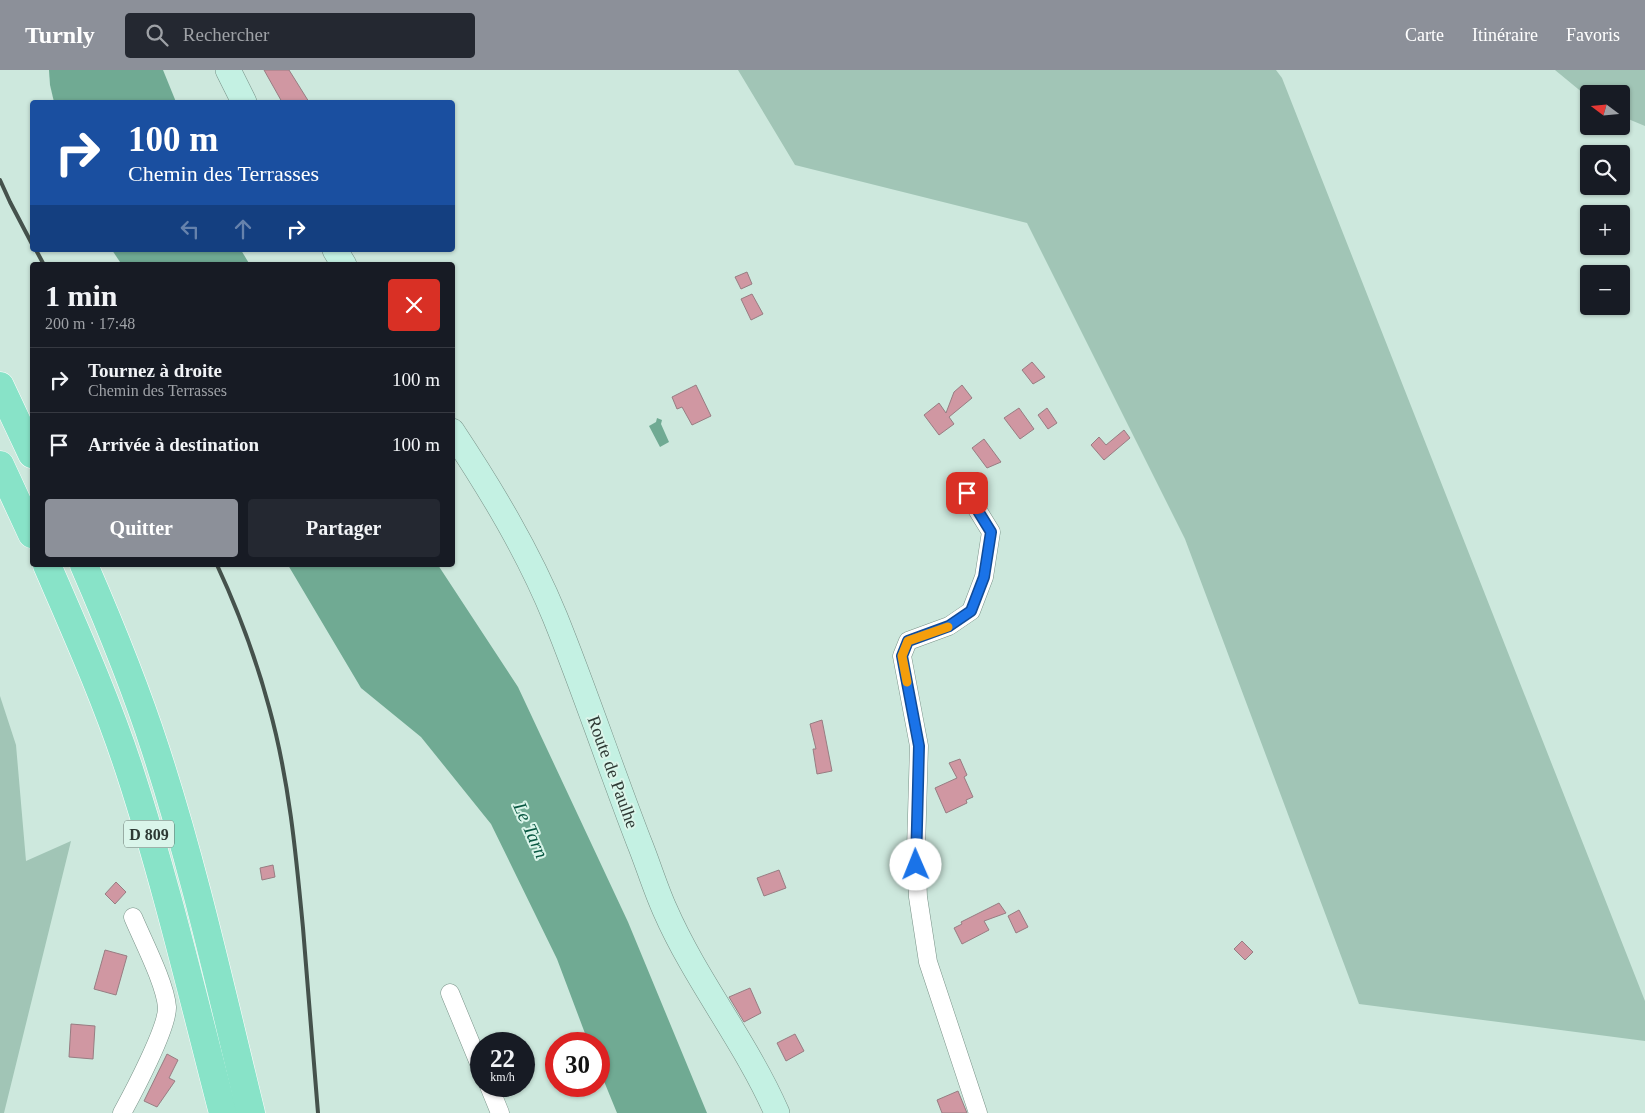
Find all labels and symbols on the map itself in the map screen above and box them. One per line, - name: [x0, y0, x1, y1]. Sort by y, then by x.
- north arrow: [1580, 85, 1630, 135]
- pin: [946, 472, 988, 514]
- street label: Route de Paulhe: [583, 713, 643, 831]
- water label: Le Tarn: [509, 798, 553, 861]
- road number: D 809: [124, 821, 174, 848]
- position arrow: [889, 838, 941, 890]
- speed limit sign: 30: [545, 1032, 610, 1097]

